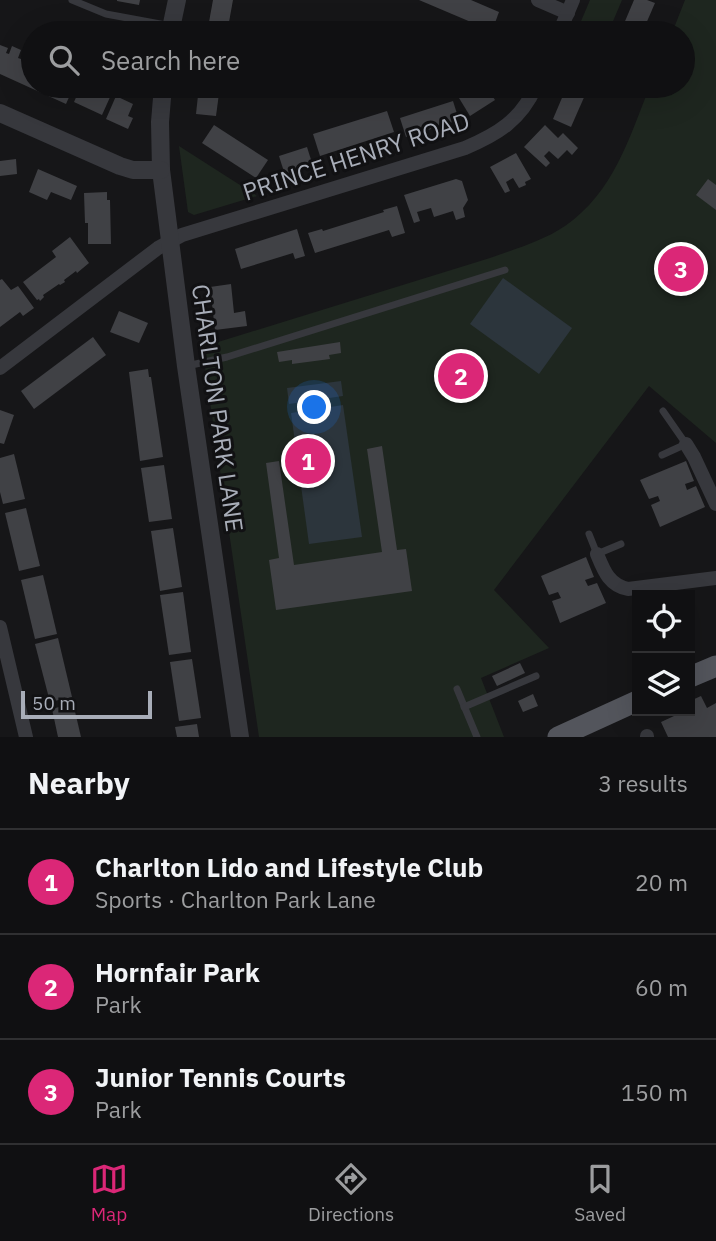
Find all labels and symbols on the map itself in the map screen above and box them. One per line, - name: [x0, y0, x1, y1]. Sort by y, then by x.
- street label: PRINCE HENRY ROAD: [239, 104, 473, 208]
- pin: 3: [658, 243, 704, 295]
- street label: CHARLTON PARK LANE: [185, 282, 251, 534]
- pin: 2: [438, 350, 484, 402]
- your location: [297, 390, 331, 424]
- pin: 1: [285, 435, 331, 487]
- scale bar: [21, 688, 152, 720]

